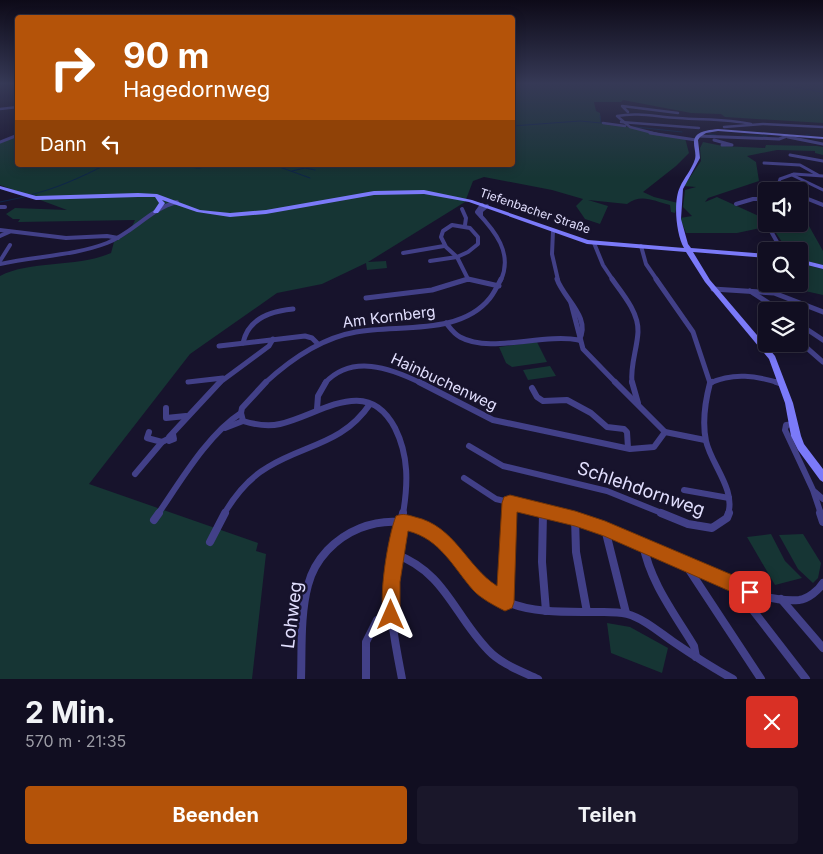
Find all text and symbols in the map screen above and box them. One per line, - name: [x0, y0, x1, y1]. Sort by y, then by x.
- text: 90 m: [123, 34, 210, 76]
- icon: right: [40, 35, 105, 100]
- text: Hagedornweg: [123, 76, 270, 102]
- icon: left: [97, 130, 125, 158]
- text: Dann: [40, 133, 87, 156]
- map controls: [758, 182, 808, 352]
- button: sound: [758, 182, 808, 232]
- street label: Tiefenbacher Straße: [478, 185, 593, 237]
- button: search: [758, 242, 808, 292]
- street label: Am Kornberg: [341, 301, 436, 332]
- button: layers: [758, 302, 808, 352]
- street label: Hainbuchenweg: [388, 349, 500, 414]
- street label: Schlehdornweg: [575, 457, 708, 520]
- pin: [729, 571, 771, 613]
- icon: arrive: [736, 578, 764, 606]
- street label: Lohweg: [277, 580, 306, 650]
- position arrow: [364, 588, 416, 640]
- text: 2 Min.: [25, 694, 116, 730]
- button: close: [746, 696, 798, 748]
- text: 570 m · 21:35: [25, 731, 126, 751]
- button: Beenden: [25, 786, 407, 844]
- button: Teilen: [417, 786, 798, 844]

